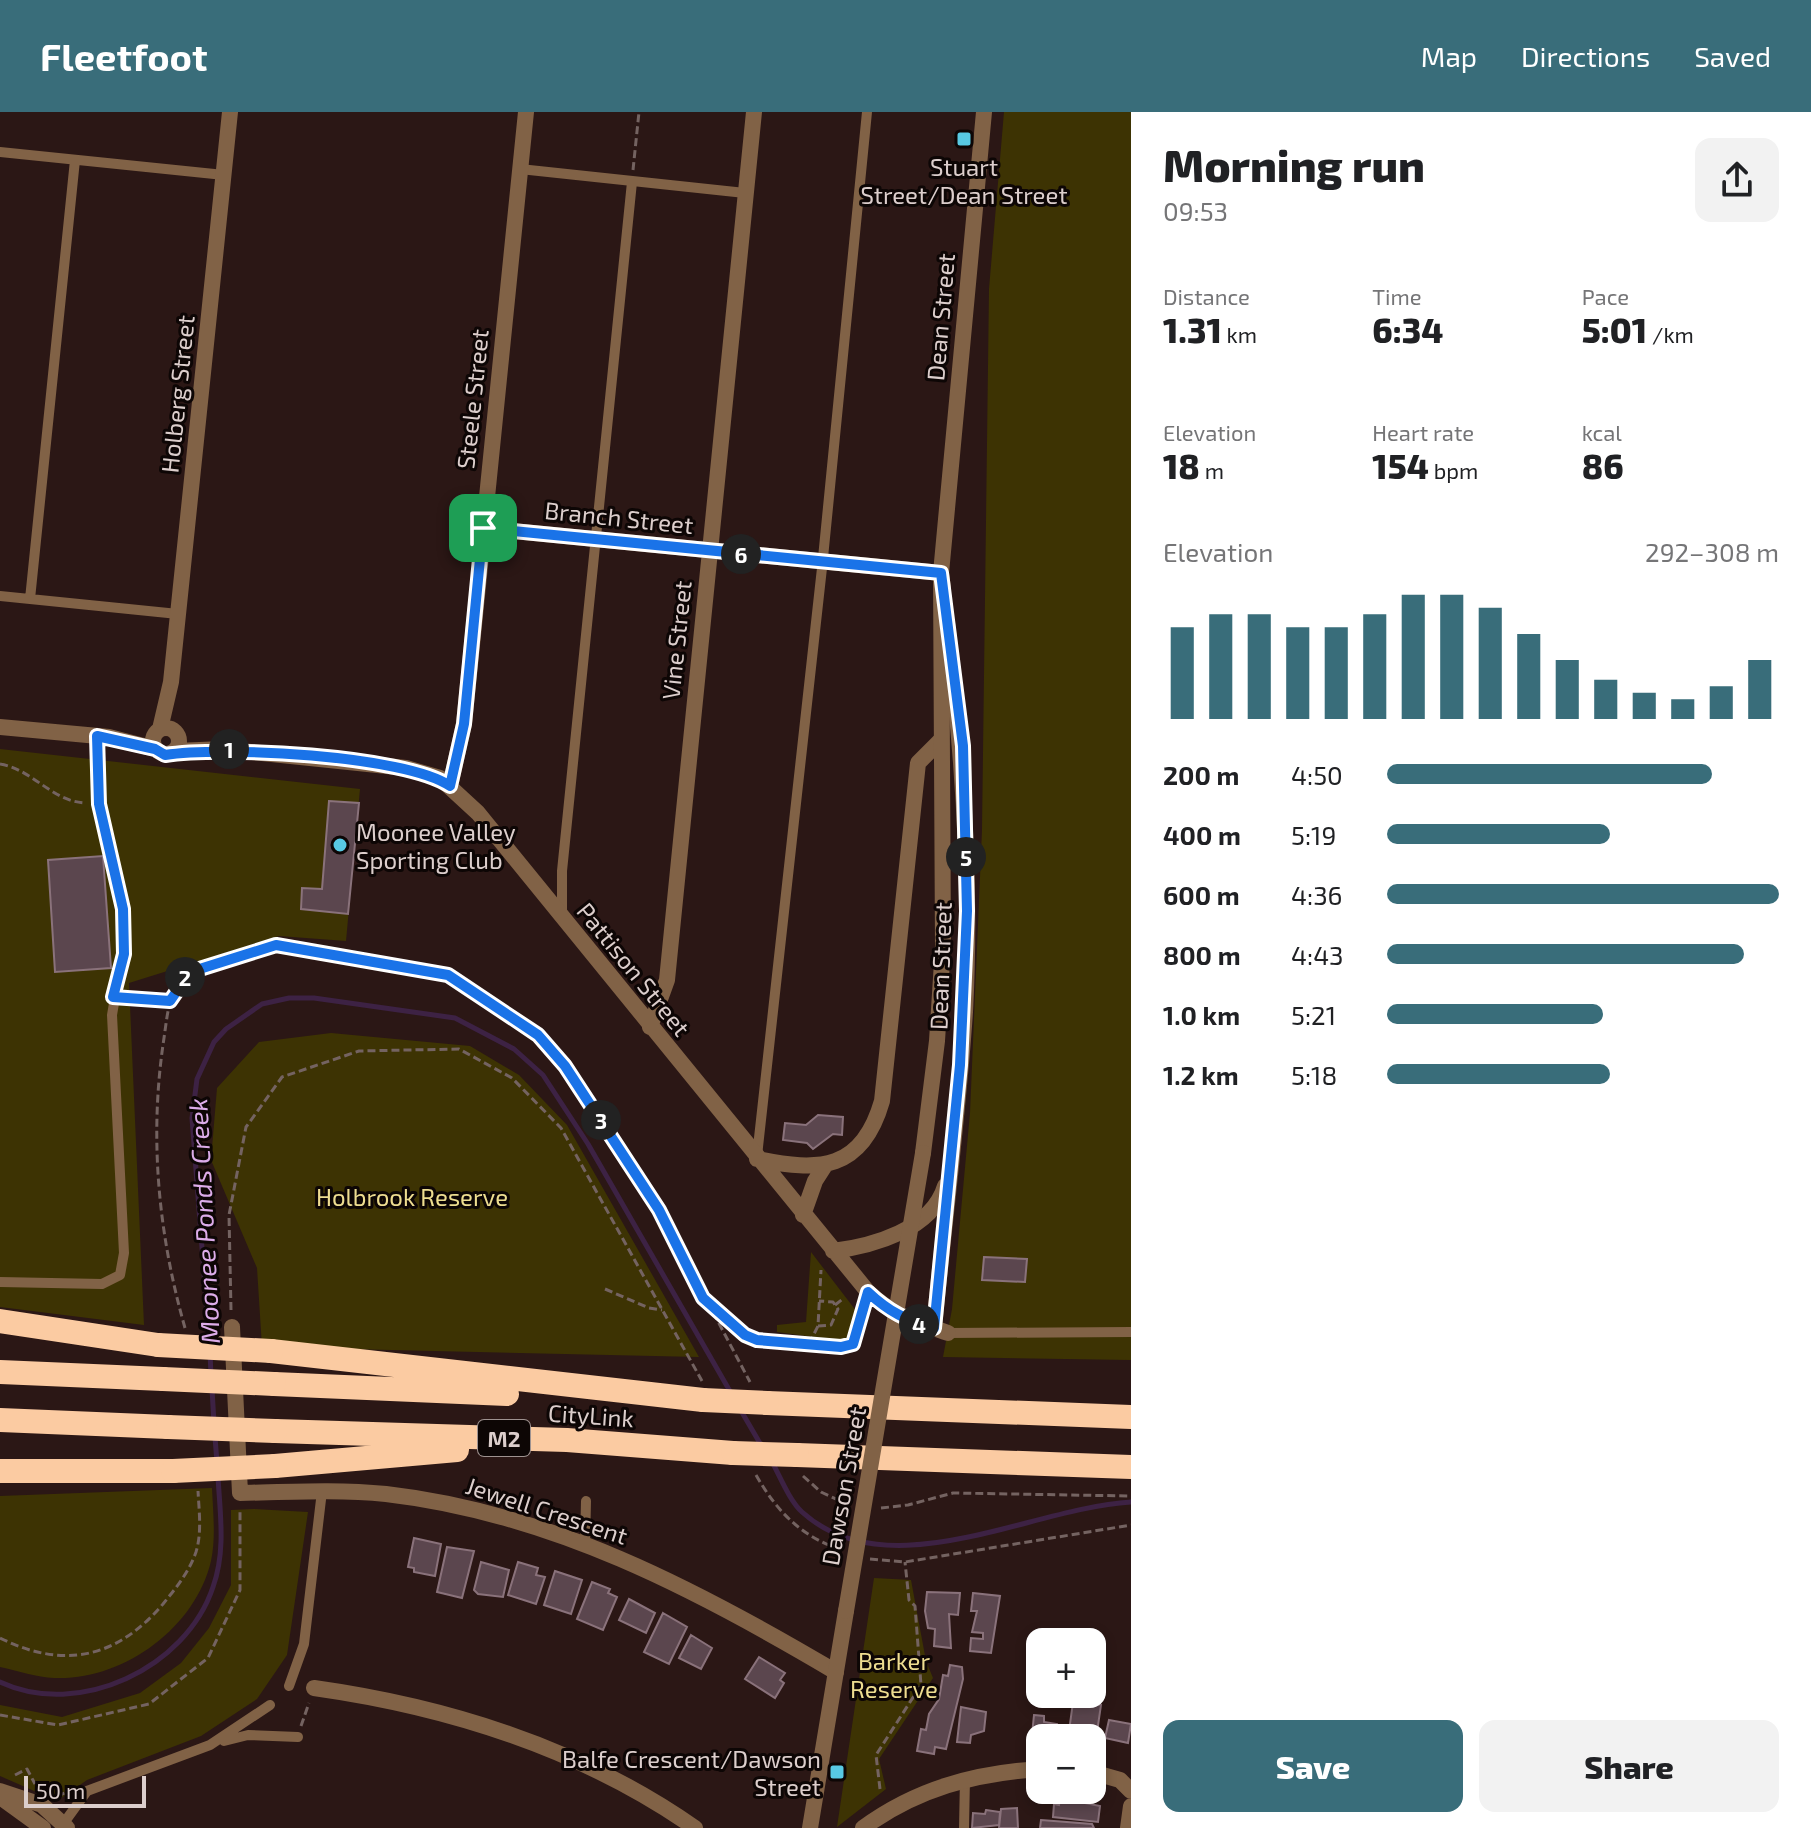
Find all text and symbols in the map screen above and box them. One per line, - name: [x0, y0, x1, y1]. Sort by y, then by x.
- text: Fleetfoot: [40, 33, 208, 79]
- text: Map: [1421, 39, 1477, 73]
- text: Directions: [1521, 39, 1650, 73]
- text: Saved: [1694, 39, 1771, 73]
- marker: Stuart Street/Dean Street: [955, 130, 973, 148]
- text: Morning run: [1163, 138, 1425, 191]
- button: share: [1695, 138, 1779, 222]
- place label: Stuart Street/Dean Street: [860, 152, 1068, 209]
- text: 09:53: [1163, 195, 1228, 226]
- street label: Dean Street: [920, 252, 960, 382]
- text: Distance: [1163, 283, 1250, 309]
- text: Time: [1372, 283, 1422, 309]
- text: Pace: [1582, 283, 1629, 309]
- text: 1.31: [1163, 309, 1222, 350]
- text: 6:34: [1372, 309, 1443, 350]
- text: 5:01: [1582, 309, 1647, 350]
- street label: Holberg Street: [154, 314, 200, 474]
- text: km: [1222, 321, 1257, 347]
- text: /km: [1647, 321, 1694, 347]
- street label: Steele Street: [450, 328, 494, 470]
- text: Elevation: [1163, 419, 1256, 445]
- text: Heart rate: [1372, 419, 1474, 445]
- text: kcal: [1582, 419, 1622, 445]
- text: 18: [1163, 445, 1200, 486]
- text: 154: [1372, 445, 1429, 486]
- text: 86: [1582, 445, 1624, 486]
- text: m: [1200, 457, 1224, 483]
- text: bpm: [1429, 457, 1478, 483]
- pin: [449, 494, 517, 562]
- street label: Branch Street: [543, 495, 695, 539]
- icon: arrive: [461, 506, 505, 550]
- pin: 6: [721, 534, 761, 574]
- text: Elevation: [1163, 536, 1273, 567]
- text: 292–308 m: [1645, 536, 1779, 567]
- text: 6: [735, 541, 747, 567]
- street label: Vine Street: [655, 579, 697, 701]
- pin: 1: [209, 729, 249, 769]
- text: 1: [224, 736, 234, 762]
- text: 200 m: [1163, 759, 1239, 790]
- text: 4:50: [1291, 759, 1343, 790]
- place label: Moonee Valley Sporting Club: [356, 817, 516, 874]
- text: 400 m: [1163, 819, 1241, 850]
- text: 5:19: [1291, 819, 1336, 850]
- marker: Moonee Valley Sporting Club: [331, 836, 349, 854]
- pin: 5: [946, 837, 986, 877]
- text: 5: [960, 844, 972, 870]
- text: 600 m: [1163, 879, 1240, 910]
- text: 4:36: [1291, 879, 1342, 910]
- street label: Pattison Street: [571, 896, 697, 1042]
- street label: Dean Street: [923, 902, 957, 1030]
- text: 800 m: [1163, 939, 1241, 970]
- text: 4:43: [1291, 939, 1344, 970]
- pin: 2: [165, 957, 205, 997]
- text: 2: [179, 964, 191, 990]
- text: 1.0 km: [1163, 999, 1240, 1030]
- text: 5:21: [1291, 999, 1336, 1030]
- text: 1.2 km: [1163, 1059, 1239, 1090]
- text: 5:18: [1291, 1059, 1337, 1090]
- water label: Moonee Ponds Creek: [181, 1097, 225, 1345]
- pin: 3: [581, 1100, 621, 1140]
- text: 3: [595, 1107, 607, 1133]
- park label: Holbrook Reserve: [316, 1182, 508, 1211]
- pin: 4: [899, 1304, 939, 1344]
- text: 4: [912, 1311, 926, 1337]
- street label: CityLink: [547, 1398, 635, 1432]
- street label: Dawson Street: [815, 1404, 871, 1568]
- road number: M2: [478, 1420, 530, 1456]
- street label: Jewell Crescent: [463, 1470, 631, 1550]
- map controls: [1026, 1628, 1106, 1804]
- button: +: [1026, 1628, 1106, 1708]
- park label: Barker Reserve: [850, 1646, 938, 1703]
- button: Save: [1163, 1720, 1463, 1812]
- button: Share: [1479, 1720, 1779, 1812]
- button: −: [1026, 1724, 1106, 1804]
- place label: Balfe Crescent/Dawson Street: [562, 1744, 821, 1801]
- marker: Balfe Crescent/Dawson Street: [828, 1763, 846, 1781]
- scale bar: [24, 1772, 146, 1808]
- text: 50 m: [36, 1777, 85, 1803]

